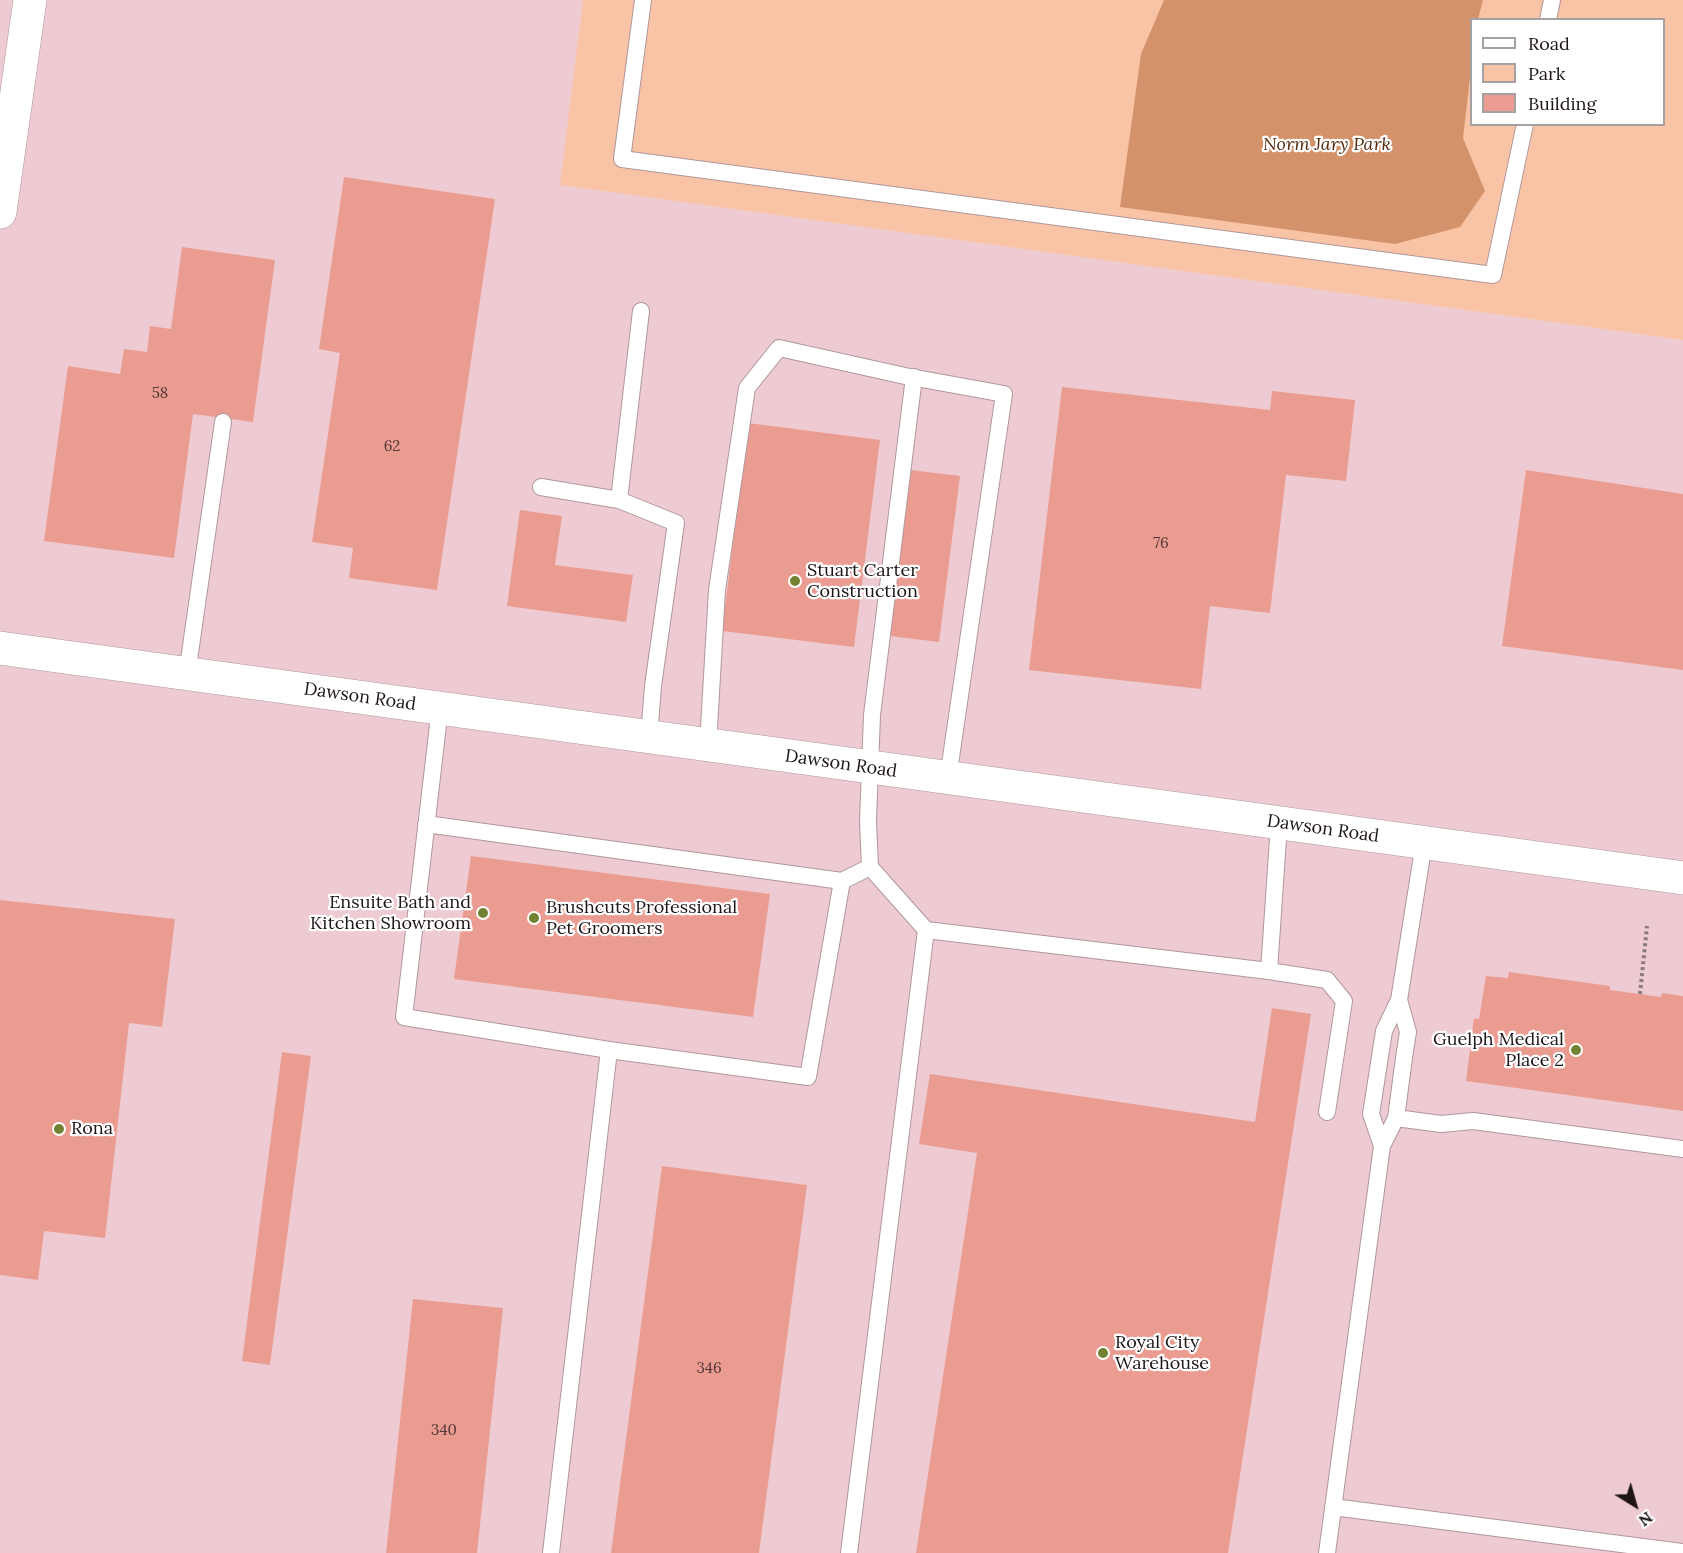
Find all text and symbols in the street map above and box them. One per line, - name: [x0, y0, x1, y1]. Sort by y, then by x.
- legend: [1470, 18, 1665, 126]
- text: Road: [1528, 32, 1570, 55]
- text: Park: [1528, 62, 1565, 85]
- text: Building: [1528, 92, 1596, 115]
- park label: Norm Jary Park: [1263, 134, 1391, 156]
- house number: 58: [152, 385, 168, 403]
- house number: 62: [384, 438, 400, 456]
- house number: 76: [1153, 535, 1169, 553]
- place label: Stuart Carter Construction: [807, 560, 918, 602]
- marker: Stuart Carter Construction: [788, 574, 802, 588]
- street label: Dawson Road: [303, 678, 417, 716]
- street label: Dawson Road: [784, 745, 898, 783]
- street label: Dawson Road: [1266, 810, 1380, 848]
- place label: Ensuite Bath and Kitchen Showroom: [310, 892, 471, 934]
- place label: Brushcuts Professional Pet Groomers: [546, 897, 737, 940]
- marker: Ensuite Bath and Kitchen Showroom: [476, 906, 490, 920]
- marker: Brushcuts Professional Pet Groomers: [527, 911, 541, 925]
- place label: Guelph Medical Place 2: [1433, 1029, 1564, 1072]
- marker: Guelph Medical Place 2: [1569, 1043, 1583, 1057]
- place label: Rona: [71, 1118, 113, 1140]
- marker: Rona: [52, 1122, 66, 1136]
- place label: Royal City Warehouse: [1115, 1332, 1209, 1374]
- marker: Royal City Warehouse: [1096, 1346, 1110, 1360]
- house number: 346: [696, 1360, 722, 1378]
- house number: 340: [431, 1422, 457, 1440]
- north arrow: [1605, 1475, 1665, 1535]
- text: N: [1635, 1508, 1657, 1531]

